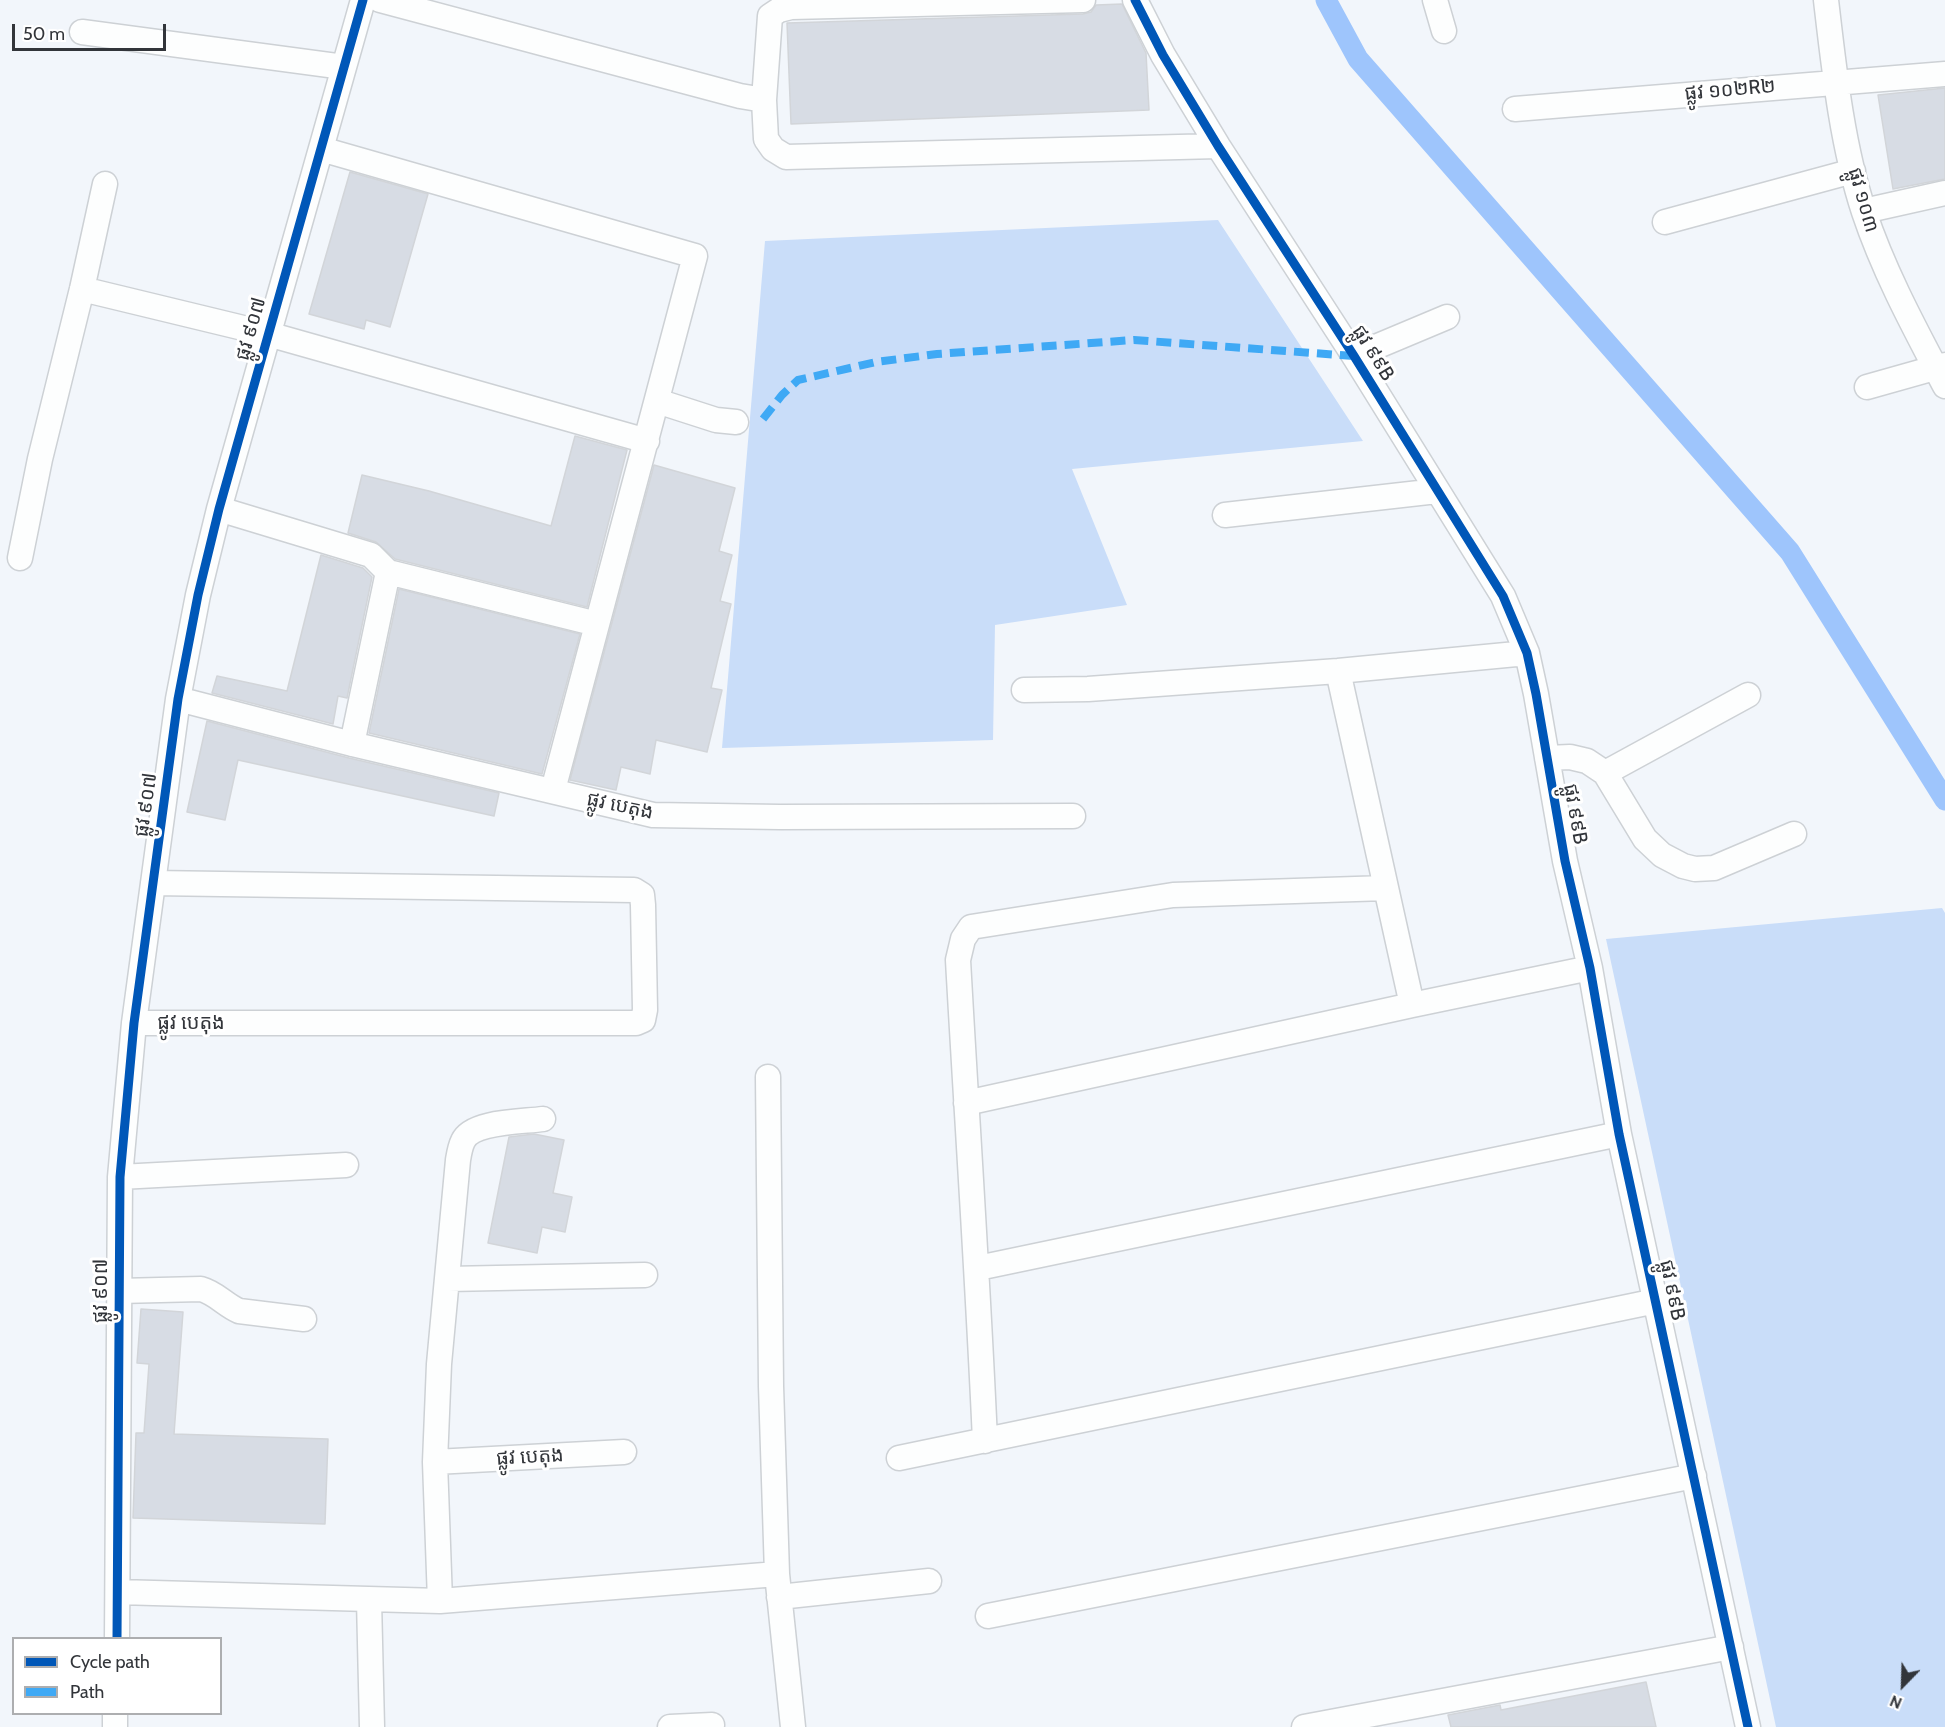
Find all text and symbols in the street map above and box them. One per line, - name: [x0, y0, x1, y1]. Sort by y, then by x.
- scale bar: [15, 12, 170, 50]
- text: 50 m: [23, 23, 65, 45]
- street label: ផ្លូវ ១០២R២: [1683, 74, 1777, 106]
- street label: ផ្លូវ ១០៣: [1842, 165, 1884, 235]
- street label: ផ្លូវ ៩០៧: [231, 295, 271, 363]
- street label: ផ្លូវ ៩៩B: [1347, 321, 1399, 385]
- street label: ផ្លូវ ៩០៧: [130, 771, 162, 839]
- street label: ផ្លូវ ៩៩B: [1558, 782, 1592, 846]
- street label: ផ្លូវ បេតុង: [584, 787, 656, 825]
- street label: ផ្លូវ បេតុង: [157, 1011, 225, 1035]
- street label: ផ្លូវ ៩៩B: [1654, 1258, 1690, 1322]
- street label: ផ្លូវ ៩០៧: [89, 1259, 113, 1323]
- street label: ផ្លូវ បេតុង: [496, 1443, 564, 1471]
- legend: [12, 1637, 222, 1715]
- text: Cycle path: [70, 1651, 150, 1673]
- north arrow: [1873, 1655, 1933, 1715]
- text: Path: [70, 1681, 104, 1703]
- text: N: [1887, 1691, 1905, 1713]

